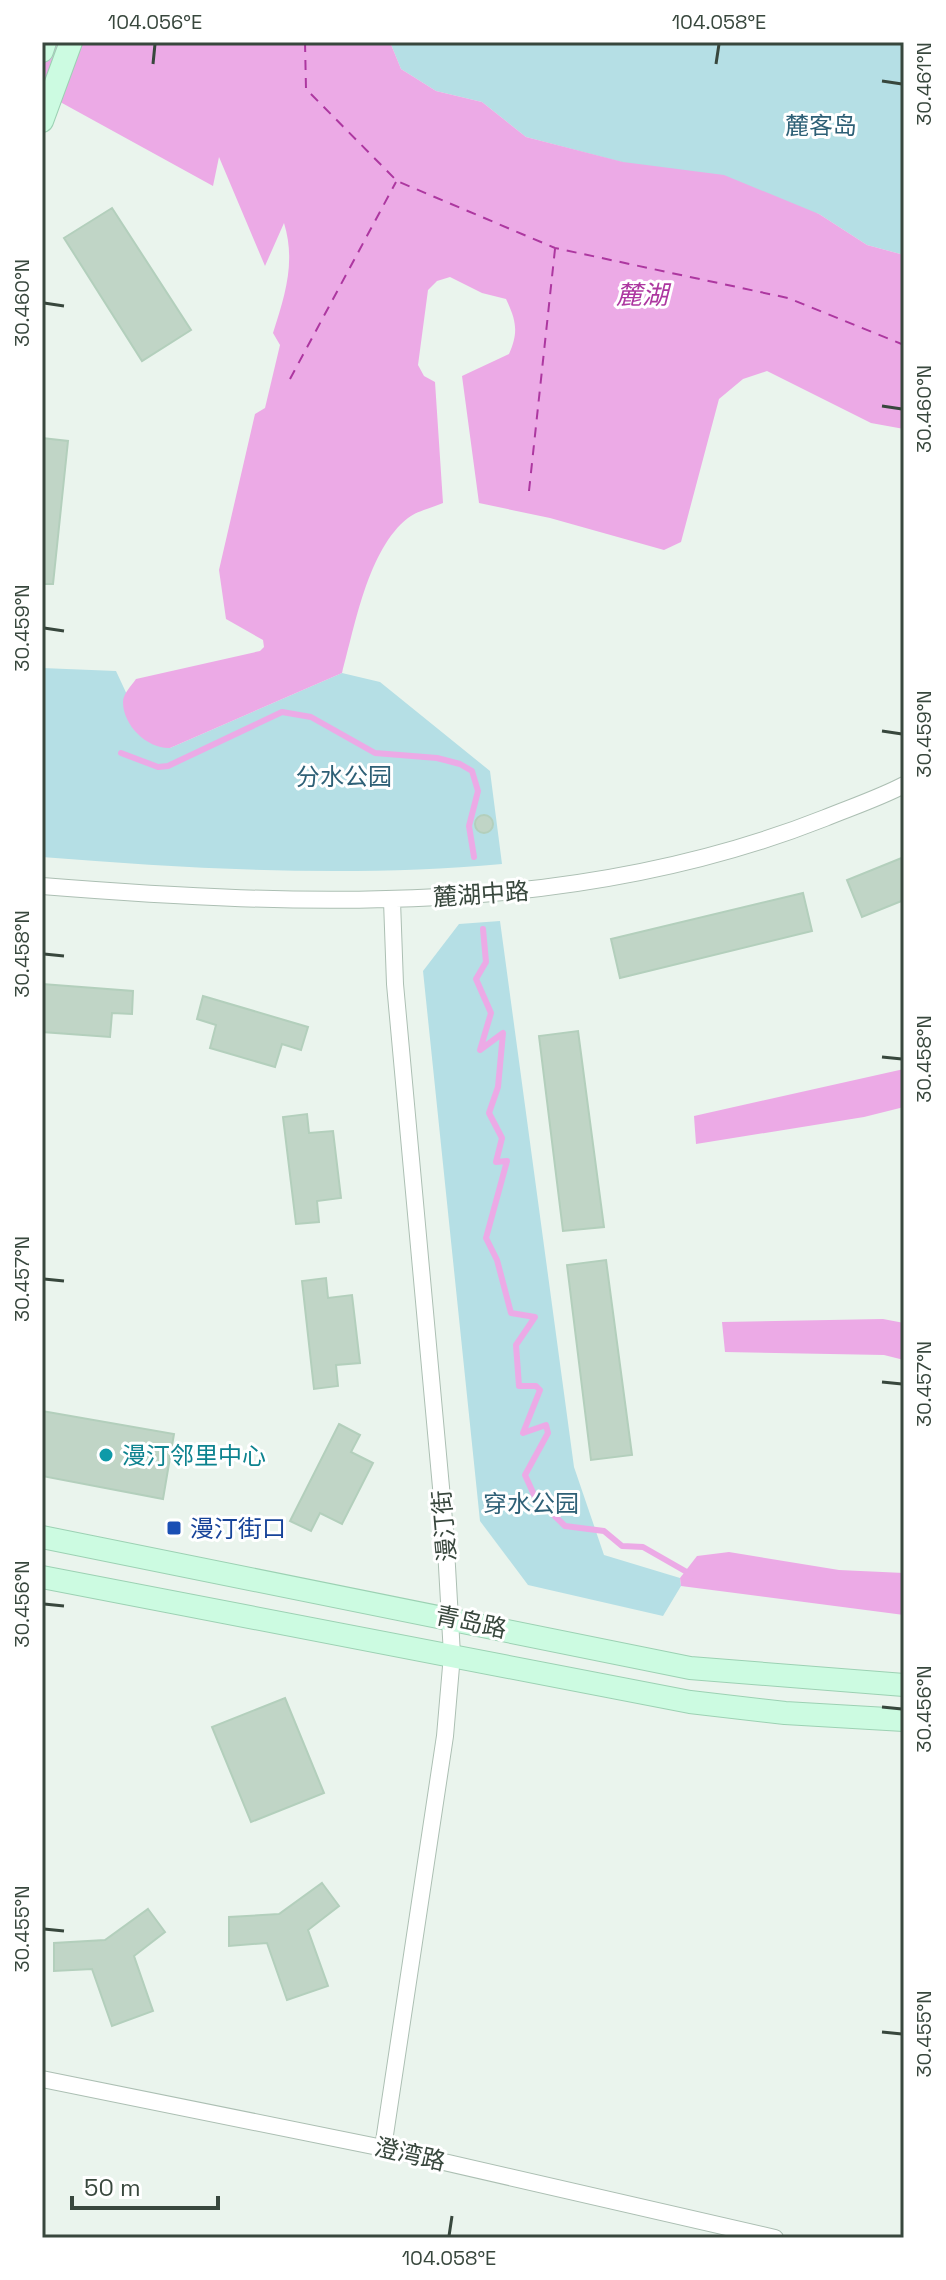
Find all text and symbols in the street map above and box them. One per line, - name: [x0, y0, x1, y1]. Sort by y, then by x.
- text: 104.056°E: [108, 9, 202, 35]
- text: 104.058°E: [672, 9, 766, 35]
- text: 30.461°N: [911, 42, 937, 126]
- park label: 麓客岛: [785, 110, 857, 141]
- text: 30.460°N: [9, 259, 35, 347]
- water label: 麓湖: [616, 278, 672, 312]
- text: 30.460°N: [911, 365, 937, 453]
- text: 30.459°N: [9, 584, 35, 672]
- text: 30.459°N: [911, 690, 937, 778]
- park label: 分水公园: [296, 761, 392, 792]
- street label: 麓湖中路: [432, 875, 530, 913]
- text: 30.458°N: [9, 910, 35, 998]
- text: 30.458°N: [911, 1015, 937, 1103]
- text: 30.457°N: [9, 1236, 35, 1322]
- text: 30.457°N: [911, 1341, 937, 1427]
- place label: 漫汀邻里中心: [122, 1440, 266, 1471]
- marker: 漫汀邻里中心: [97, 1446, 115, 1464]
- park label: 穿水公园: [483, 1488, 579, 1519]
- street label: 漫汀街: [425, 1489, 463, 1563]
- place label: 漫汀街口: [190, 1513, 286, 1544]
- marker: 漫汀街口: [165, 1519, 183, 1537]
- text: 30.456°N: [9, 1560, 35, 1648]
- street label: 青岛路: [433, 1599, 509, 1645]
- text: 30.456°N: [911, 1665, 937, 1753]
- text: 30.455°N: [9, 1885, 35, 1973]
- text: 30.455°N: [911, 1990, 937, 2078]
- street label: 澄湾路: [371, 2131, 449, 2177]
- scale bar: [72, 2160, 218, 2210]
- text: 50 m: [84, 2172, 141, 2203]
- text: 104.058°E: [402, 2245, 496, 2271]

